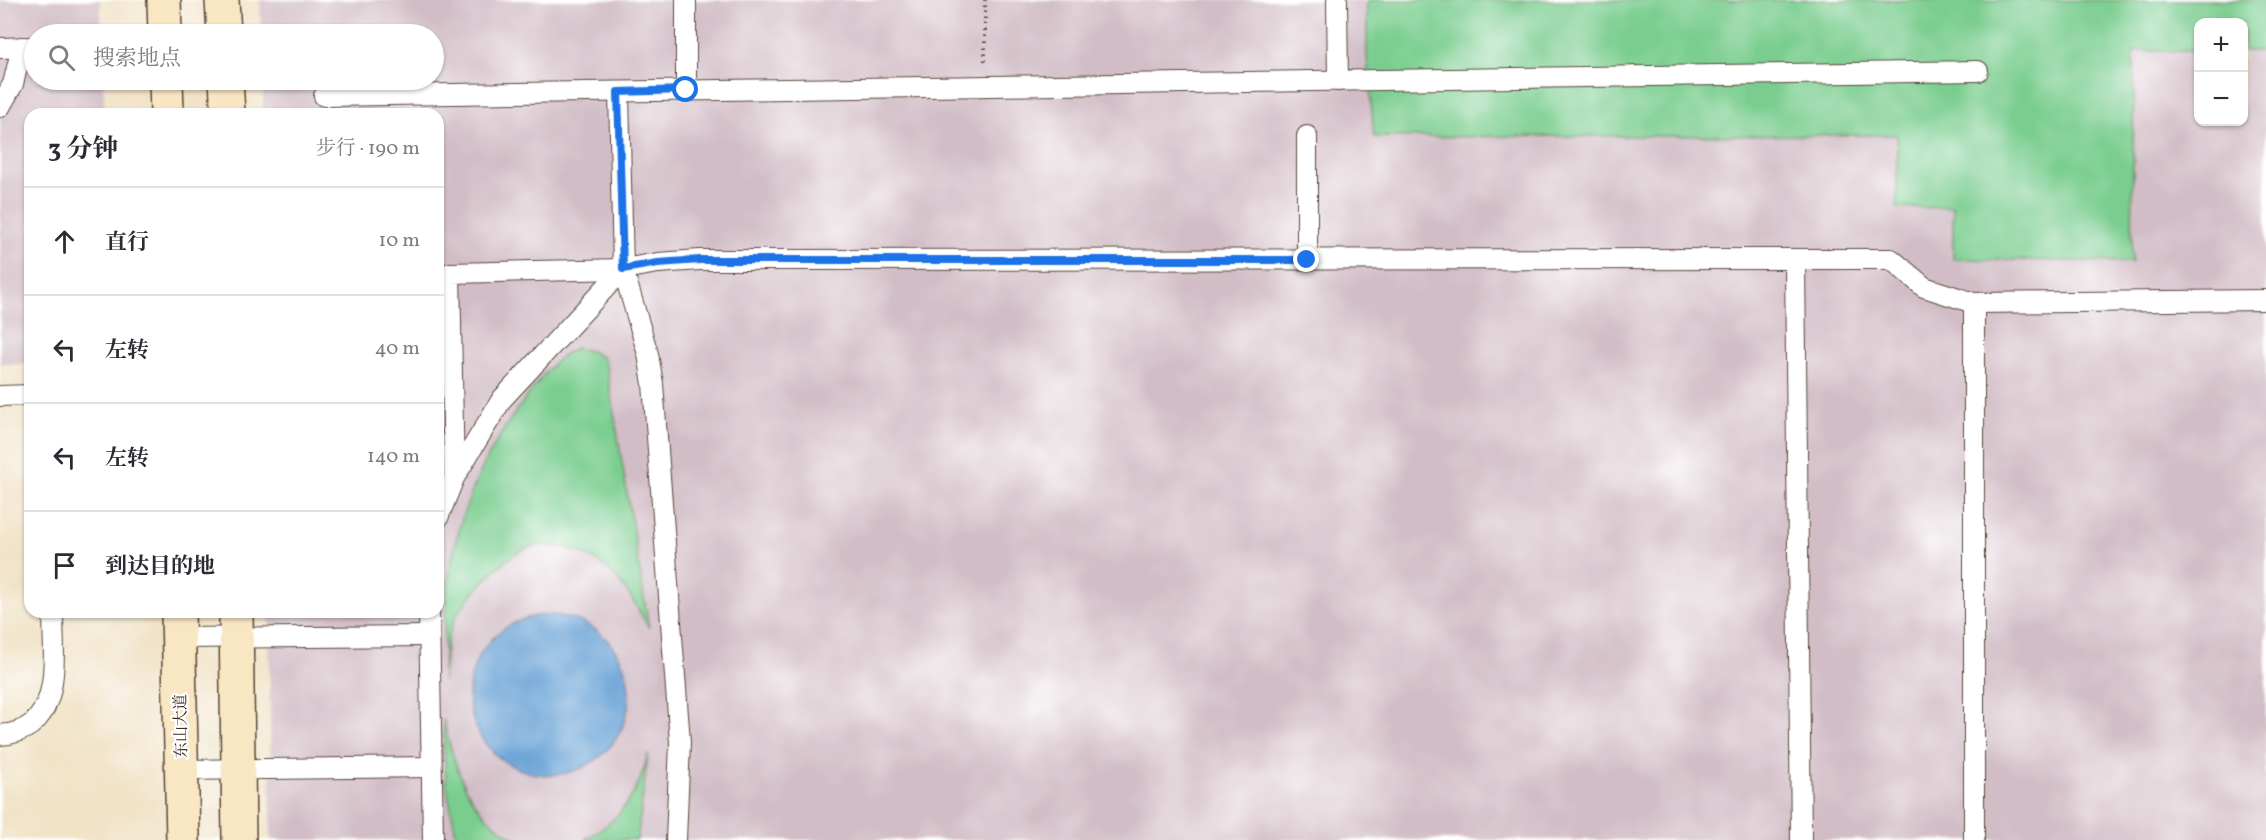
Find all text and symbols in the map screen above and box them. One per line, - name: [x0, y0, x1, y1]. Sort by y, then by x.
- map controls: [2194, 18, 2248, 126]
- button: +: [2194, 18, 2248, 72]
- search box: [24, 24, 444, 90]
- icon: search: [45, 41, 78, 74]
- text: 搜索地点: [93, 44, 181, 75]
- button: −: [2194, 72, 2248, 126]
- route start: [672, 76, 698, 102]
- text: 3 分钟: [48, 132, 118, 168]
- text: 步行 · 190 m: [316, 135, 420, 163]
- icon: ahead: [48, 225, 81, 258]
- text: 10 m: [379, 227, 420, 255]
- text: 直行: [105, 228, 149, 259]
- route end: [1293, 246, 1319, 272]
- icon: left: [48, 333, 81, 366]
- text: 40 m: [375, 335, 420, 363]
- text: 左转: [105, 336, 149, 367]
- icon: left: [48, 441, 81, 474]
- text: 140 m: [367, 443, 420, 471]
- text: 左转: [105, 444, 149, 475]
- icon: arrive: [48, 549, 81, 582]
- text: 到达目的地: [105, 552, 215, 583]
- street label: 东山大道: [170, 694, 194, 758]

